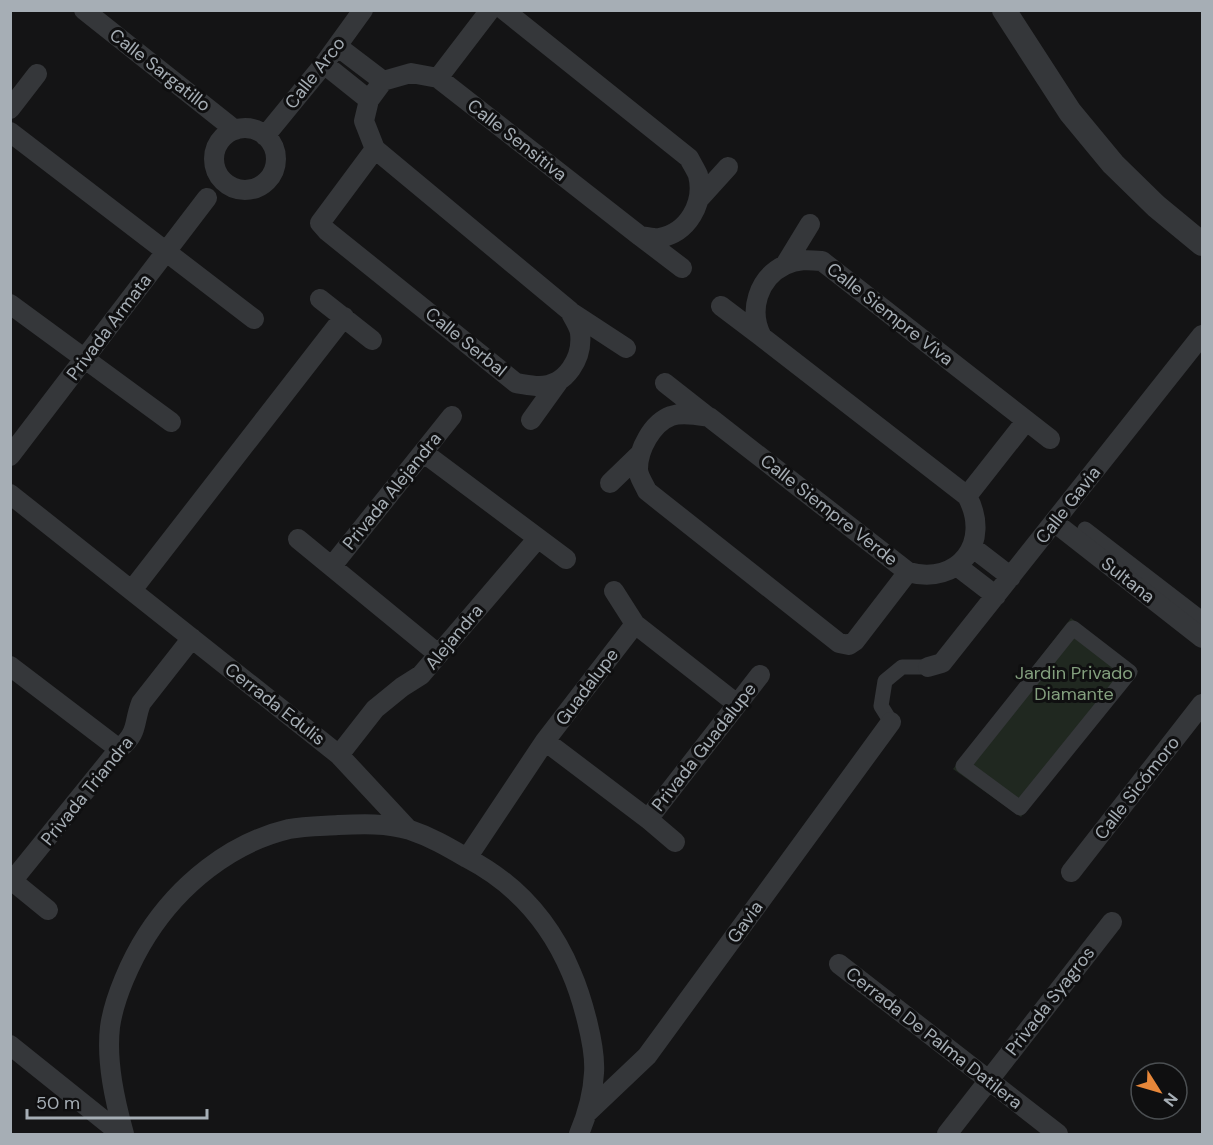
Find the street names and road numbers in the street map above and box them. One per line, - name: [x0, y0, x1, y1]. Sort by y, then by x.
- street label: Calle Sargatillo: [105, 23, 215, 117]
- street label: Calle Arco: [279, 32, 351, 114]
- street label: Calle Sensitiva: [462, 94, 572, 186]
- street label: Calle Siempre Viva: [822, 257, 958, 371]
- street label: Privada Armata: [61, 269, 157, 385]
- street label: Calle Serbal: [420, 302, 512, 382]
- street label: Privada Alejandra: [337, 427, 447, 555]
- street label: Calle Siempre Verde: [755, 449, 903, 571]
- street label: Calle Gavia: [1030, 461, 1106, 549]
- street label: Sultana: [1096, 552, 1160, 608]
- street label: Alejandra: [420, 599, 488, 675]
- street label: Guadalupe: [550, 644, 624, 730]
- street label: Cerrada Edulis: [220, 657, 330, 751]
- street label: Privada Guadalupe: [646, 678, 762, 816]
- street label: Privada Triandra: [35, 731, 139, 851]
- street label: Calle Sicómoro: [1089, 731, 1185, 845]
- street label: Gavia: [722, 896, 768, 948]
- street label: Privada Syagros: [1000, 942, 1100, 1060]
- street label: Cerrada De Palma Datilera: [841, 961, 1027, 1115]

